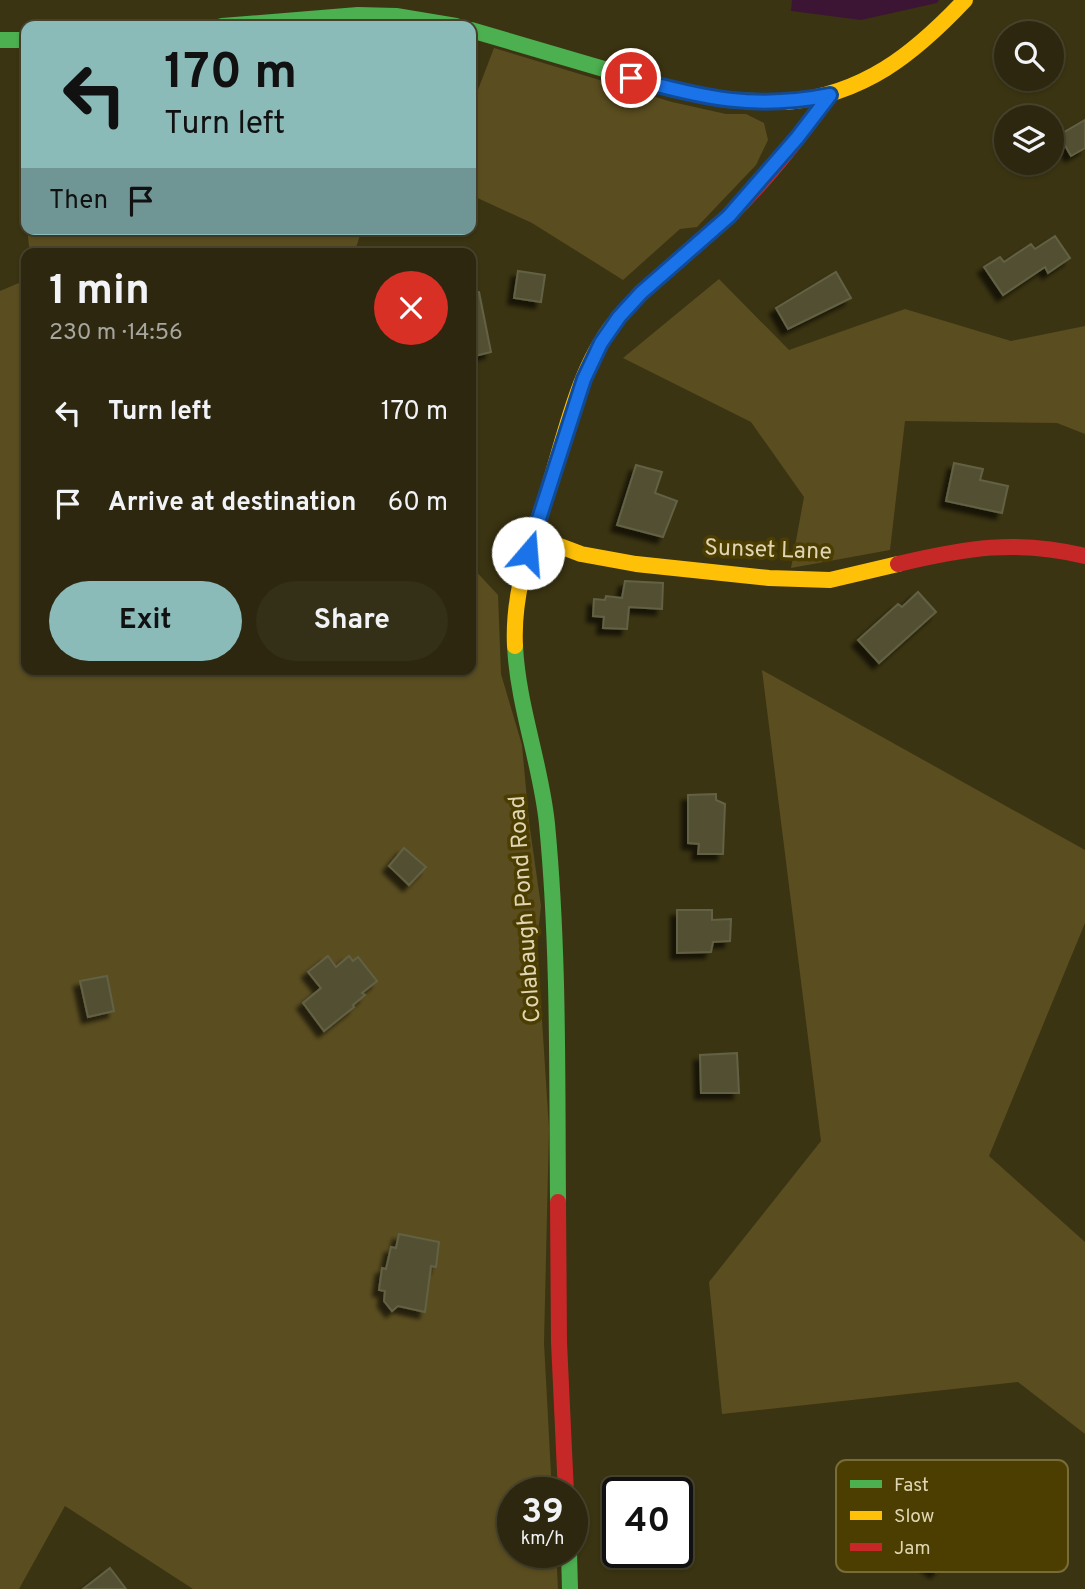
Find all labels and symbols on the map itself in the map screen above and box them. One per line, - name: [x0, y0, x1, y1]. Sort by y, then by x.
- pin: [601, 48, 661, 108]
- position arrow: [491, 516, 565, 590]
- street label: Sunset Lane: [704, 534, 832, 568]
- street label: Colabaugh Pond Road: [504, 794, 548, 1024]
- legend: [836, 1460, 1068, 1572]
- text: Fast: [894, 1474, 929, 1498]
- speed limit sign: 40: [602, 1477, 693, 1568]
- text: Slow: [894, 1505, 934, 1529]
- text: Jam: [894, 1537, 931, 1561]

